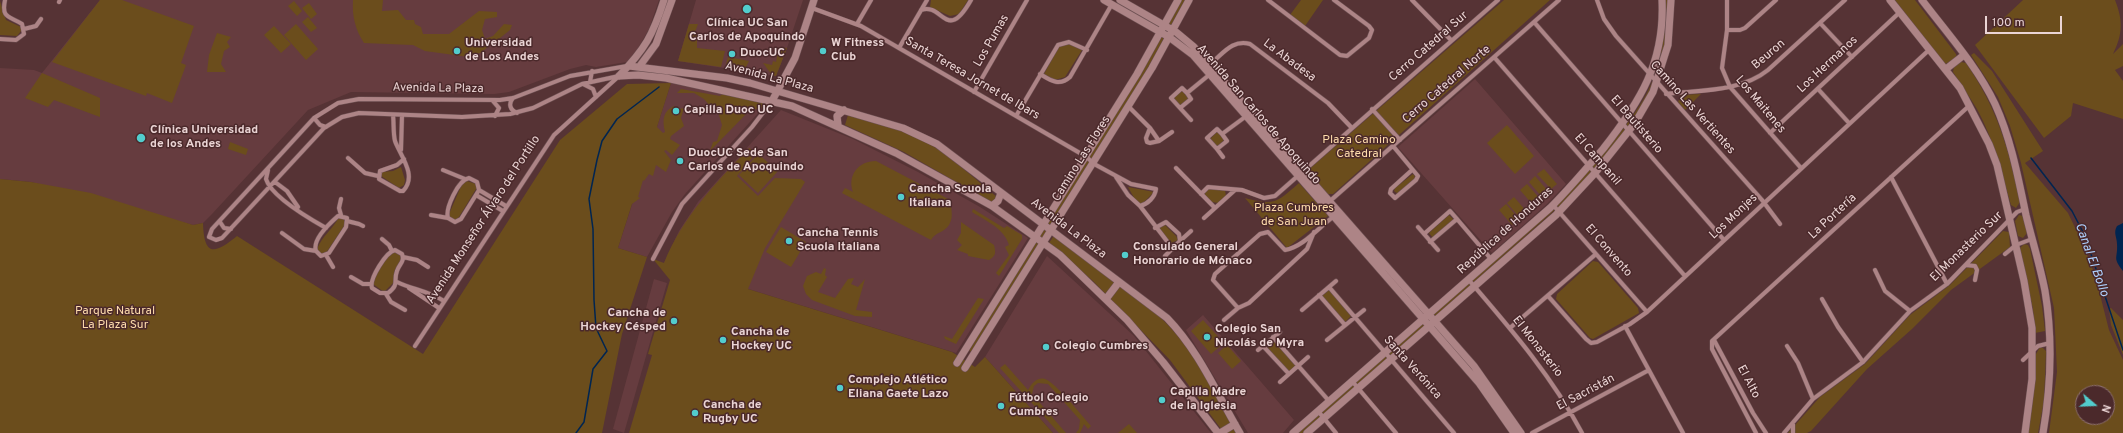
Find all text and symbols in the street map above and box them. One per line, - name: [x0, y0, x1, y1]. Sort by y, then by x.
- marker: Clínica UC San Carlos de Apoquindo: [741, 3, 753, 15]
- scale bar: [1987, 8, 2064, 34]
- street label: Cerro Catedral Sur: [1387, 9, 1471, 85]
- street label: Los Pumas: [971, 12, 1013, 70]
- text: 100 m: [1992, 15, 2025, 31]
- place label: Clínica UC San Carlos de Apoquindo: [689, 17, 805, 45]
- street label: Los Hermanos: [1795, 33, 1861, 97]
- street label: Santa Teresa Jornet de Ibars: [902, 35, 1042, 123]
- place label: Universidad de Los Andes: [465, 37, 539, 65]
- place label: W Fitness Club: [831, 37, 884, 65]
- street label: La Abadesa: [1260, 37, 1318, 85]
- street label: Beuron: [1749, 37, 1789, 73]
- street label: Avenida San Carlos de Apoquindo: [1193, 42, 1323, 188]
- street label: Cerro Catedral Norte: [1400, 43, 1494, 127]
- marker: Universidad de Los Andes: [452, 46, 462, 56]
- marker: W Fitness Club: [818, 46, 828, 56]
- place label: DuocUC: [740, 47, 785, 61]
- marker: DuocUC: [727, 49, 737, 59]
- street label: Camino Las Vertientes: [1646, 58, 1738, 158]
- street label: Avenida La Plaza: [723, 59, 815, 97]
- street label: Los Maitenes: [1732, 73, 1788, 137]
- street label: Avenida La Plaza: [392, 81, 484, 97]
- street label: El Bautisterio: [1607, 93, 1665, 157]
- place label: Capilla Duoc UC: [684, 104, 773, 118]
- marker: Capilla Duoc UC: [671, 106, 681, 116]
- street label: Camino Las Flores: [1050, 114, 1114, 204]
- place label: Clínica Universidad de los Andes: [150, 124, 258, 152]
- street label: El Campanil: [1571, 131, 1623, 189]
- marker: Clínica Universidad de los Andes: [135, 132, 147, 144]
- street label: Avenida Monseñor Álvaro del Portillo: [424, 133, 544, 307]
- park label: Plaza Camino Catedral: [1322, 134, 1396, 162]
- place label: DuocUC Sede San Carlos de Apoquindo: [688, 147, 804, 175]
- marker: DuocUC Sede San Carlos de Apoquindo: [675, 156, 685, 166]
- place label: Cancha Scuola Italiana: [909, 183, 991, 211]
- street label: República de Honduras: [1455, 184, 1557, 278]
- street label: Los Monjes: [1707, 191, 1761, 243]
- street label: La Portería: [1806, 191, 1860, 243]
- marker: Cancha Scuola Italiana: [896, 192, 906, 202]
- street label: Avenida La Plaza: [1027, 196, 1109, 262]
- park label: Plaza Cumbres de San Juan: [1254, 202, 1334, 230]
- street label: El Monasterio Sur: [1928, 209, 2006, 285]
- water label: Canal El Bollo: [2070, 221, 2112, 299]
- street label: El Convento: [1581, 222, 1635, 280]
- place label: Cancha Tennis Scuola Italiana: [797, 227, 880, 255]
- marker: Cancha Tennis Scuola Italiana: [784, 236, 794, 246]
- place label: Consulado General Honorario de Mónaco: [1133, 241, 1252, 269]
- marker: Consulado General Honorario de Mónaco: [1120, 250, 1130, 260]
- park label: Parque Natural La Plaza Sur: [75, 305, 155, 333]
- place label: Cancha de Hockey Césped: [580, 307, 666, 335]
- street label: El Monasterio: [1509, 314, 1565, 380]
- marker: Cancha de Hockey Césped: [669, 316, 679, 326]
- place label: Colegio San Nicolás de Myra: [1215, 323, 1304, 351]
- place label: Cancha de Hockey UC: [731, 326, 792, 354]
- marker: Colegio San Nicolás de Myra: [1202, 332, 1212, 342]
- street label: Santa Verónica: [1380, 333, 1444, 403]
- marker: Cancha de Hockey UC: [718, 335, 728, 345]
- place label: Colegio Cumbres: [1054, 340, 1148, 354]
- marker: Colegio Cumbres: [1041, 342, 1051, 352]
- street label: El Alto: [1733, 363, 1763, 401]
- street label: El Sacristán: [1555, 372, 1617, 414]
- place label: Complejo Atlético Eliana Gaete Lazo: [848, 374, 948, 402]
- marker: Complejo Atlético Eliana Gaete Lazo: [835, 383, 845, 393]
- north arrow: [2075, 385, 2115, 425]
- place label: Capilla Madre de la Iglesia: [1170, 386, 1246, 414]
- place label: Fútbol Colegio Cumbres: [1009, 392, 1089, 420]
- marker: Capilla Madre de la Iglesia: [1157, 395, 1167, 405]
- place label: Cancha de Rugby UC: [703, 399, 761, 427]
- marker: Fútbol Colegio Cumbres: [996, 401, 1006, 411]
- text: N: [2097, 403, 2113, 415]
- marker: Cancha de Rugby UC: [690, 408, 700, 418]

